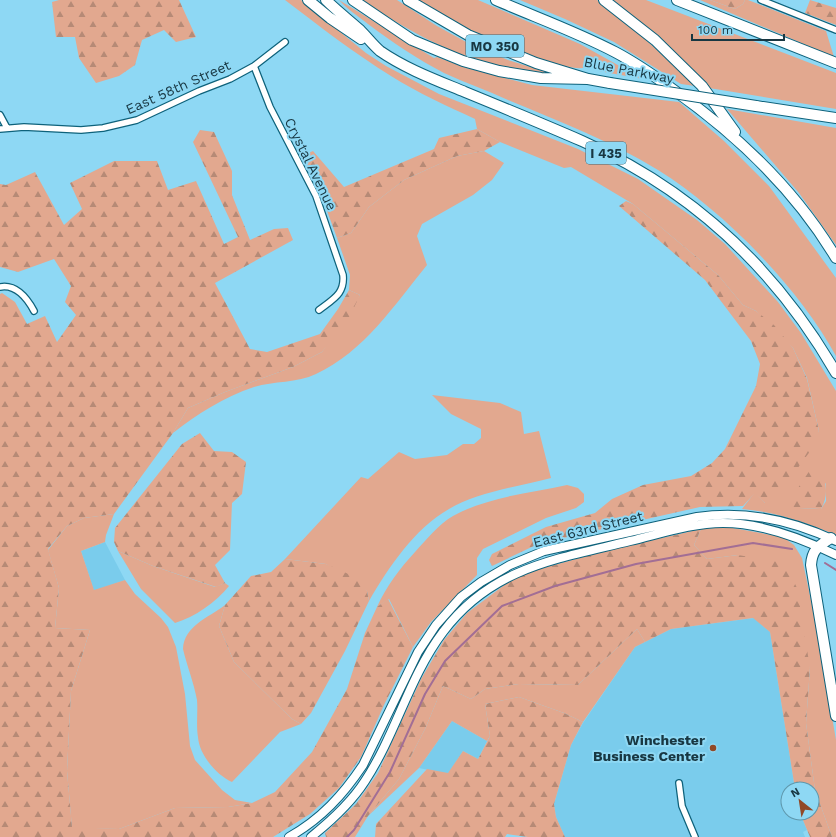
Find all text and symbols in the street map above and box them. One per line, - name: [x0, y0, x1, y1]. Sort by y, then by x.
- scale bar: [692, 16, 784, 42]
- text: 100 m: [698, 23, 733, 37]
- road number: MO 350: [466, 35, 524, 57]
- street label: Blue Parkway: [583, 53, 676, 87]
- street label: East 58th Street: [123, 57, 233, 117]
- street label: Crystal Avenue: [282, 115, 340, 213]
- road number: I 435: [586, 142, 626, 164]
- street label: East 63rd Street: [531, 508, 645, 550]
- place label: Winchester Business Center: [593, 732, 705, 764]
- marker: Winchester Business Center: [708, 743, 718, 753]
- north arrow: [780, 781, 820, 821]
- text: N: [788, 785, 802, 800]

